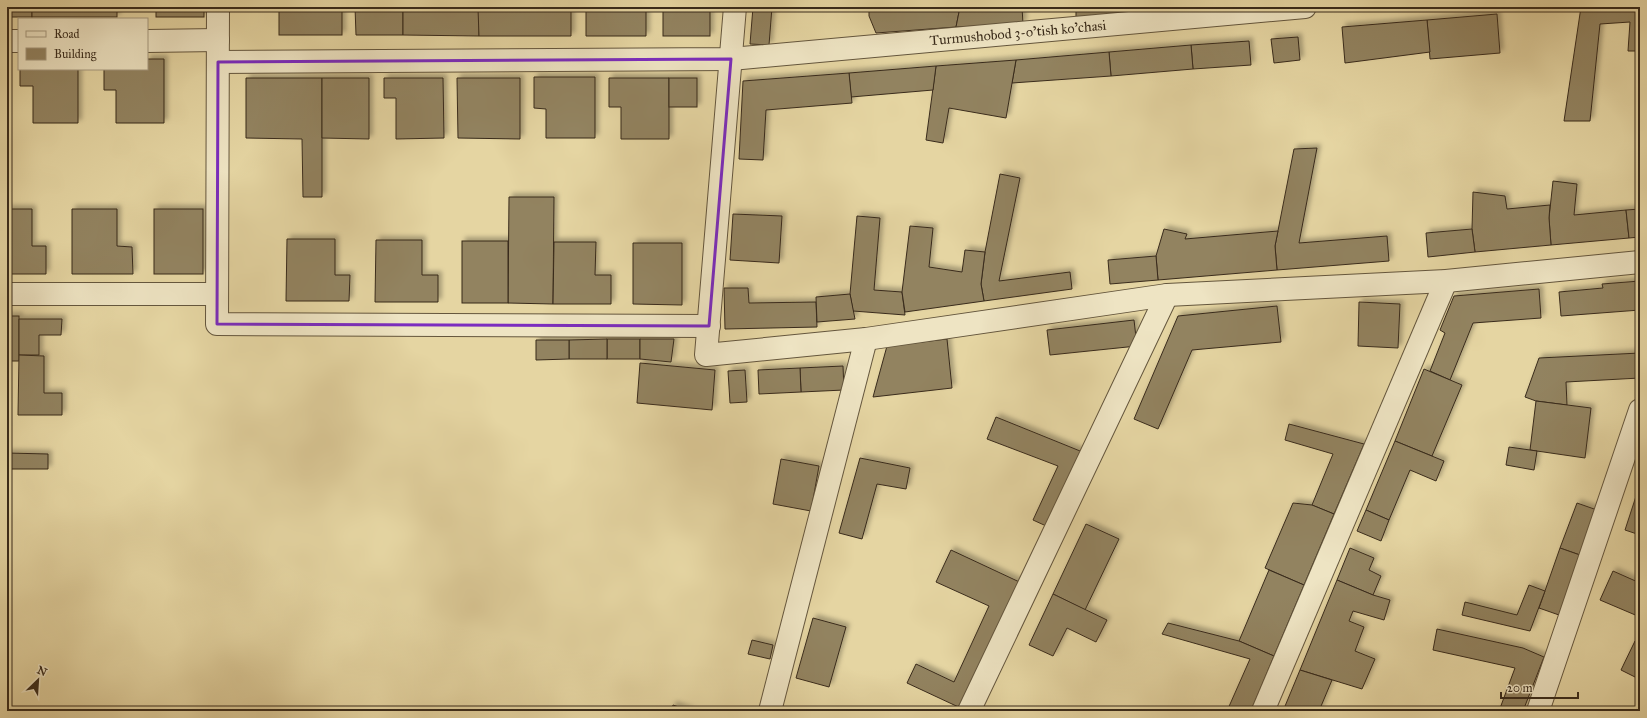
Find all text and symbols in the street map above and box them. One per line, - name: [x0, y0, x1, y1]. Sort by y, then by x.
- street label: Turmushobod 3-o'tish ko'chasi: [929, 17, 1107, 49]
- legend: [18, 18, 148, 70]
- text: Road: [54, 27, 80, 41]
- text: Building: [54, 47, 97, 62]
- north arrow: [18, 660, 58, 700]
- text: N: [35, 664, 50, 680]
- scale bar: [1501, 674, 1578, 700]
- text: 20 m: [1507, 681, 1533, 695]

